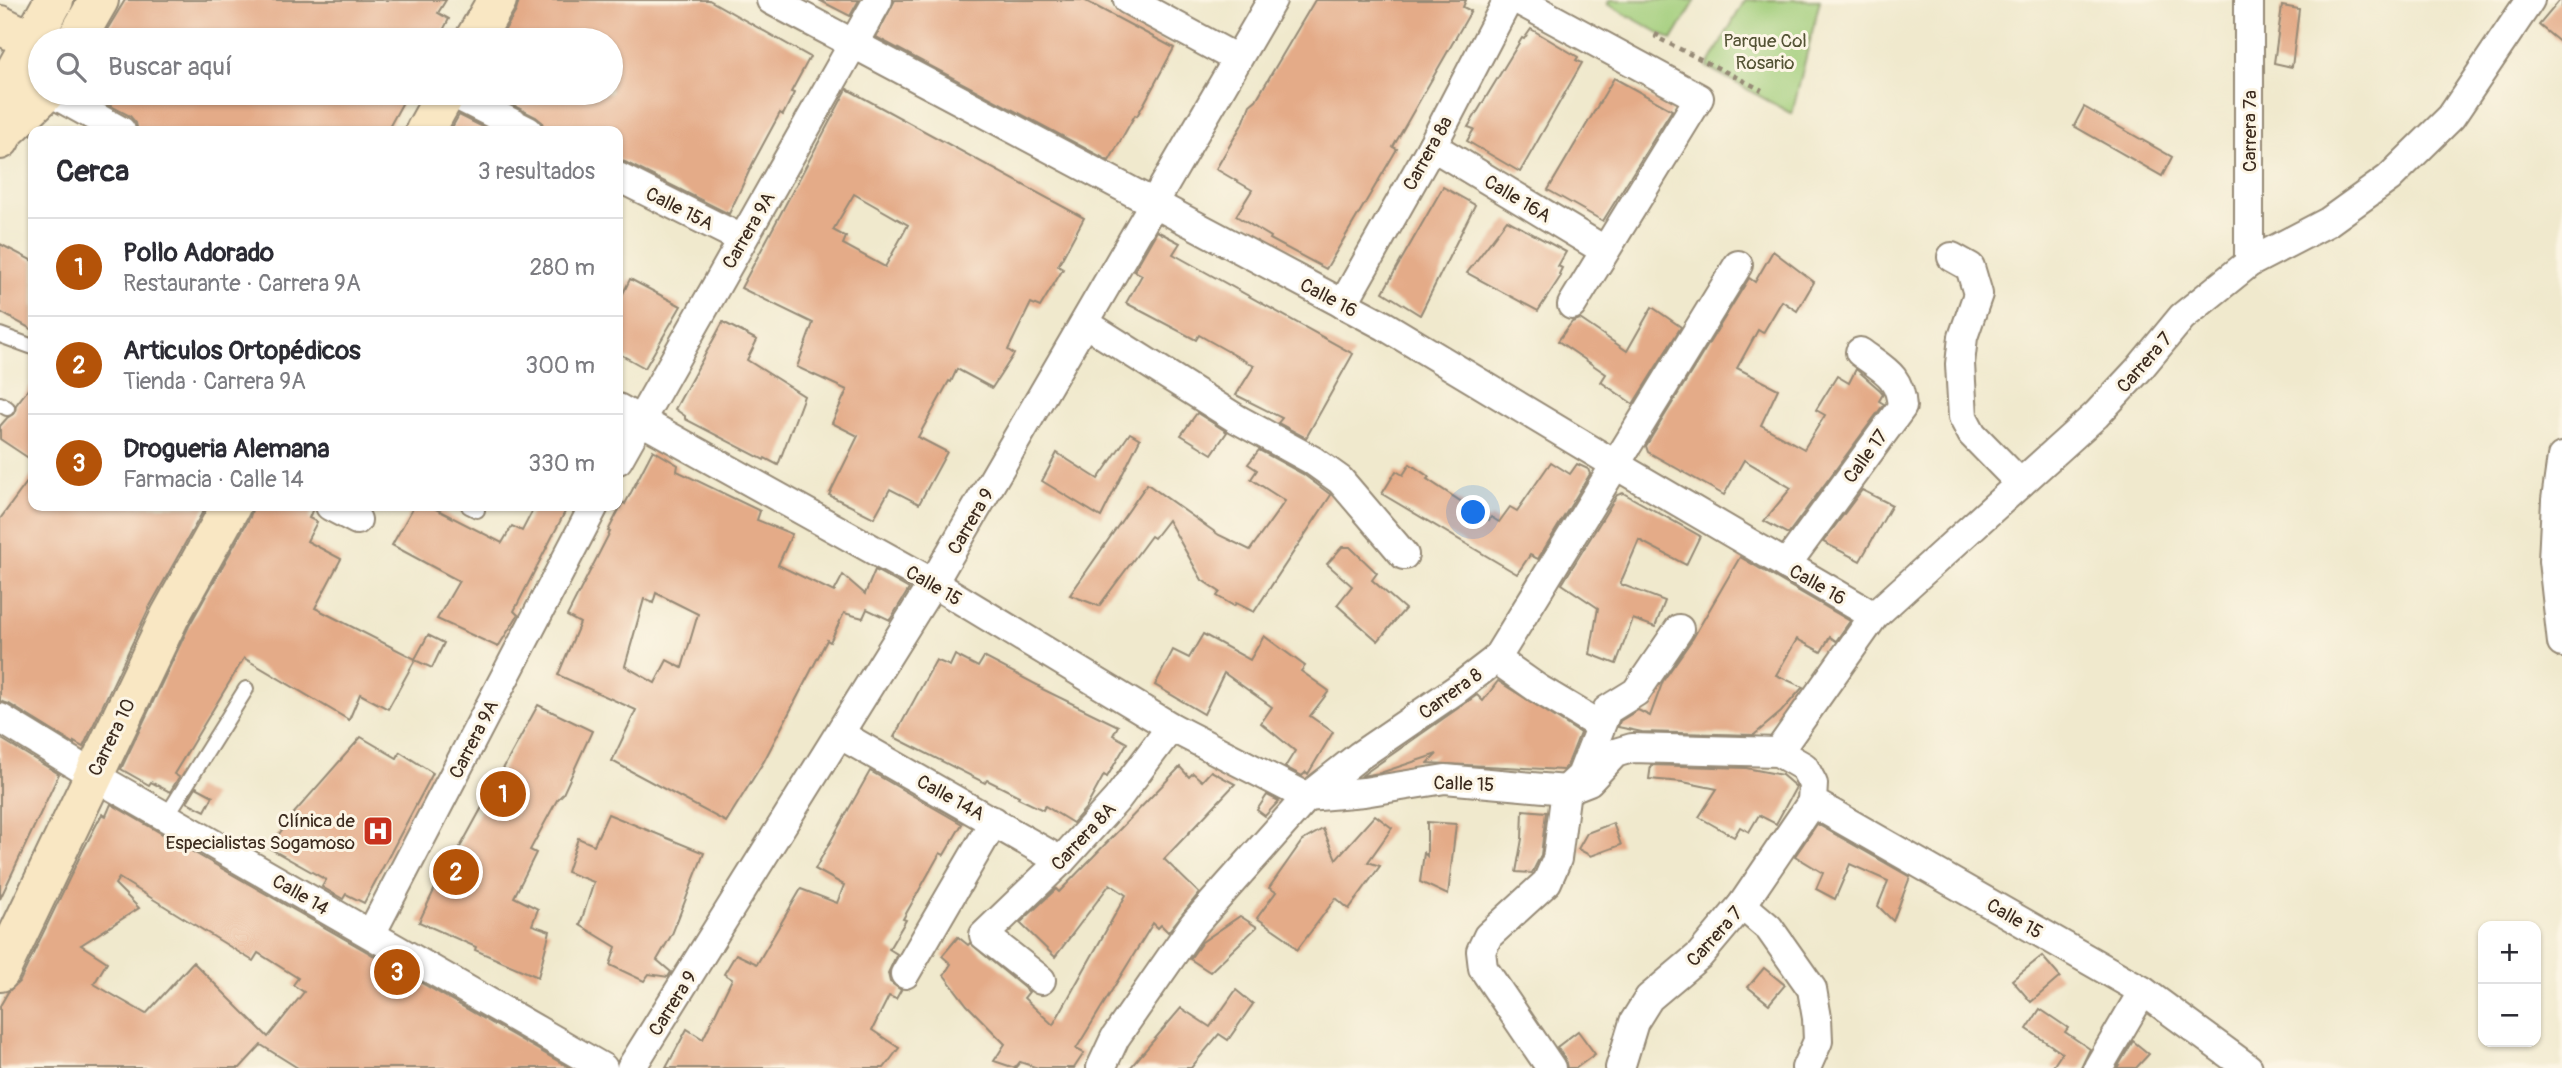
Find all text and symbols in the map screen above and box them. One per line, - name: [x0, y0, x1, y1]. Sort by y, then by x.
- search box: [28, 28, 623, 105]
- park label: Parque Col Rosario: [1723, 29, 1807, 75]
- icon: search: [52, 48, 90, 86]
- text: Buscar aquí: [108, 51, 232, 83]
- street label: Carrera 7ª: [2238, 90, 2262, 172]
- street label: Carrera 8a: [1398, 112, 1458, 195]
- text: Cerca: [56, 153, 129, 190]
- text: 3 resultados: [478, 157, 595, 186]
- street label: Calle 16A: [1480, 170, 1555, 228]
- street label: Calle 15A: [642, 182, 718, 236]
- street label: Carrera 9A: [717, 188, 781, 273]
- text: Pollo Adorado: [123, 237, 274, 269]
- text: 1: [75, 253, 84, 282]
- text: 280 m: [529, 253, 595, 282]
- text: Restaurante · Carrera 9A: [123, 269, 361, 298]
- street label: Calle 16: [1296, 273, 1361, 323]
- street label: Carrera 7: [2112, 327, 2178, 398]
- text: Articulos Ortopédicos: [123, 335, 361, 367]
- text: 2: [73, 351, 85, 380]
- text: 300 m: [525, 351, 595, 380]
- text: Tienda · Carrera 9A: [123, 367, 306, 396]
- street label: Calle 17: [1838, 425, 1893, 488]
- text: Drogueria Alemana: [123, 433, 329, 465]
- text: 3: [73, 449, 85, 478]
- text: 330 m: [528, 449, 595, 478]
- text: Farmacia · Calle 14: [123, 465, 304, 494]
- street label: Carrera 9: [942, 484, 999, 559]
- your location: [1456, 495, 1490, 529]
- street label: Calle 16: [1785, 559, 1850, 611]
- street label: Calle 15: [901, 560, 966, 611]
- street label: Carrera 8: [1414, 663, 1487, 725]
- street label: Carrera 10: [83, 695, 141, 780]
- street label: Carrera 9A: [444, 696, 504, 783]
- pin: 1: [480, 768, 526, 820]
- street label: Calle 14A: [912, 769, 989, 826]
- street label: Calle 15: [1433, 771, 1495, 797]
- street label: Carrera 8A: [1046, 798, 1121, 876]
- place label: Clínica de Especialistas Sogamoso: [165, 809, 356, 855]
- hospital icon: Clínica de Especialistas Sogamoso: [361, 814, 395, 848]
- pin: 2: [433, 846, 479, 898]
- street label: Calle 14: [268, 869, 333, 921]
- street label: Calle 15: [1982, 893, 2047, 944]
- street label: Carrera 7: [1681, 902, 1748, 972]
- map controls: [2478, 921, 2541, 1047]
- button: +: [2478, 921, 2541, 984]
- pin: 3: [374, 946, 420, 998]
- street label: Carrera 9: [643, 966, 702, 1041]
- button: −: [2478, 984, 2541, 1047]

